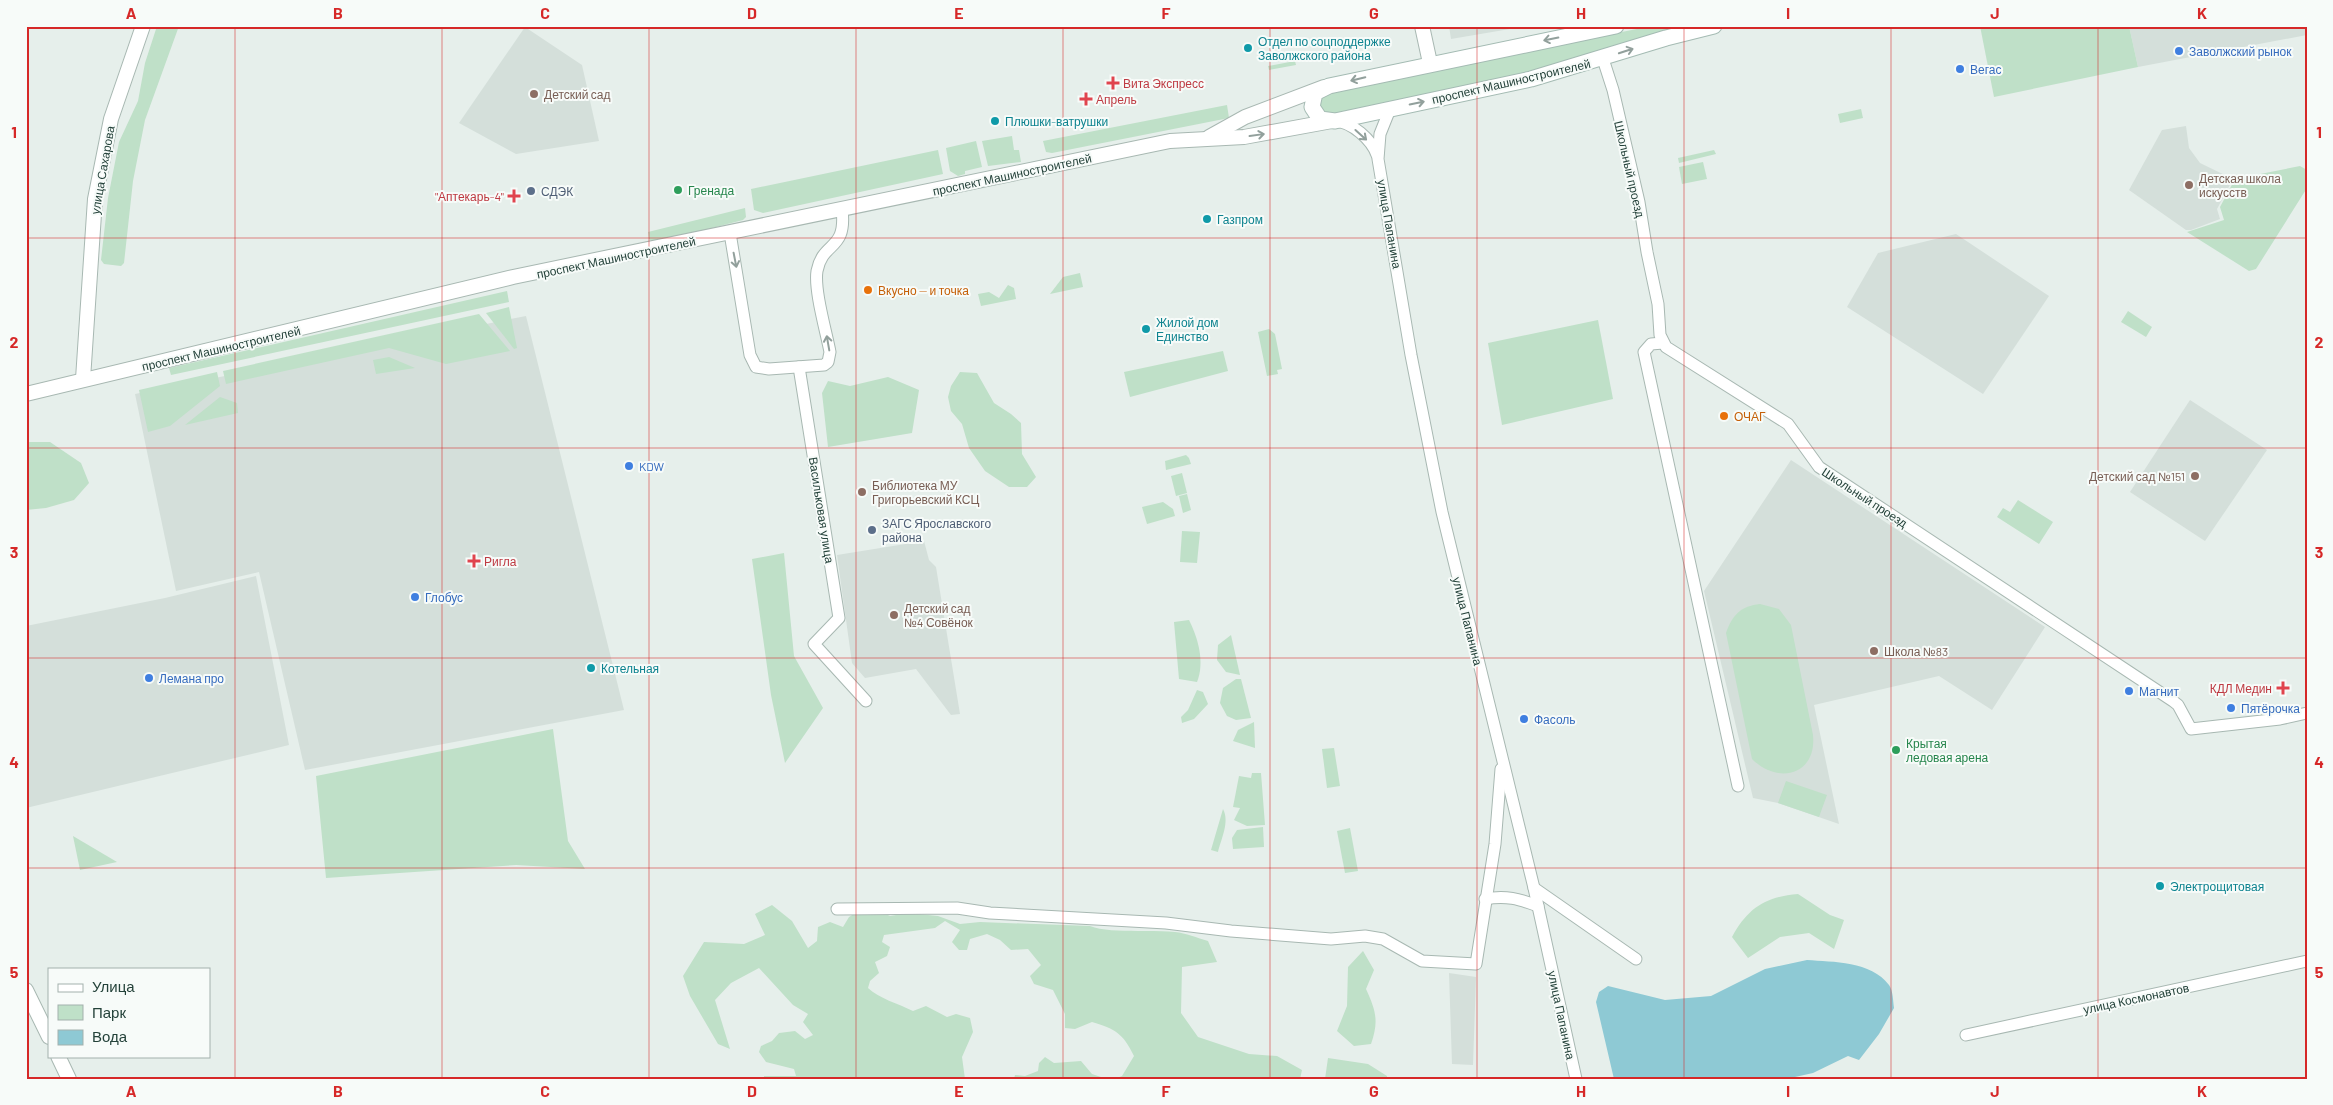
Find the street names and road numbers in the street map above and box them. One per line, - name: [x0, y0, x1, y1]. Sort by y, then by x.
- street label: проспект Машиностроителей: [1430, 56, 1592, 107]
- street label: Школьный проезд: [1611, 119, 1648, 219]
- street label: улица Сахарова: [87, 124, 118, 216]
- street label: проспект Машиностроителей: [931, 150, 1093, 199]
- street label: улица Папанина: [1374, 178, 1405, 270]
- street label: проспект Машиностроителей: [535, 233, 697, 282]
- street label: проспект Машиностроителей: [140, 323, 302, 374]
- street label: Васильковая улица: [806, 456, 837, 565]
- street label: Школьный проезд: [1819, 464, 1910, 531]
- street label: улица Папанина: [1449, 575, 1486, 667]
- street label: улица Папанина: [1545, 969, 1578, 1061]
- street label: улица Космонавтов: [2082, 980, 2190, 1017]

